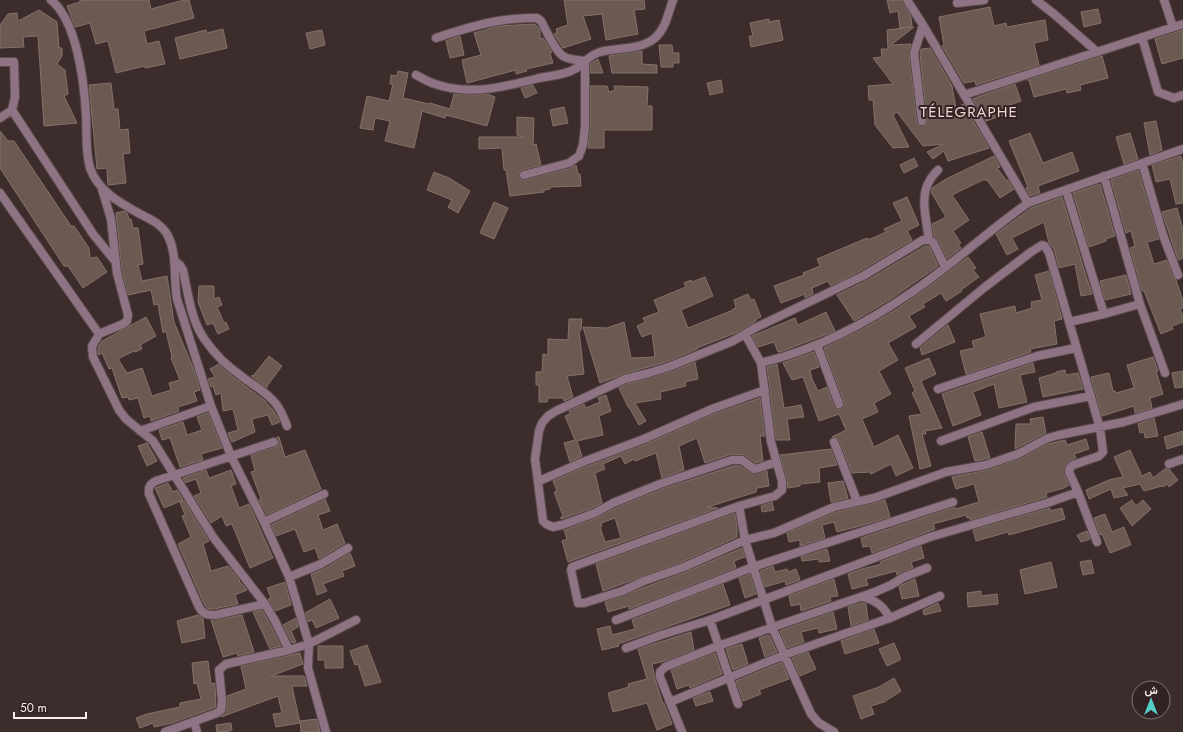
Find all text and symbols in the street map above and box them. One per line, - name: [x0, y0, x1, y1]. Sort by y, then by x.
- district label: TÉLEGRAPHE: [920, 101, 1018, 123]
- north arrow: [1131, 680, 1171, 720]
- text: ش: [1144, 682, 1158, 698]
- scale bar: [14, 694, 86, 720]
- text: 50 m: [20, 699, 47, 717]

